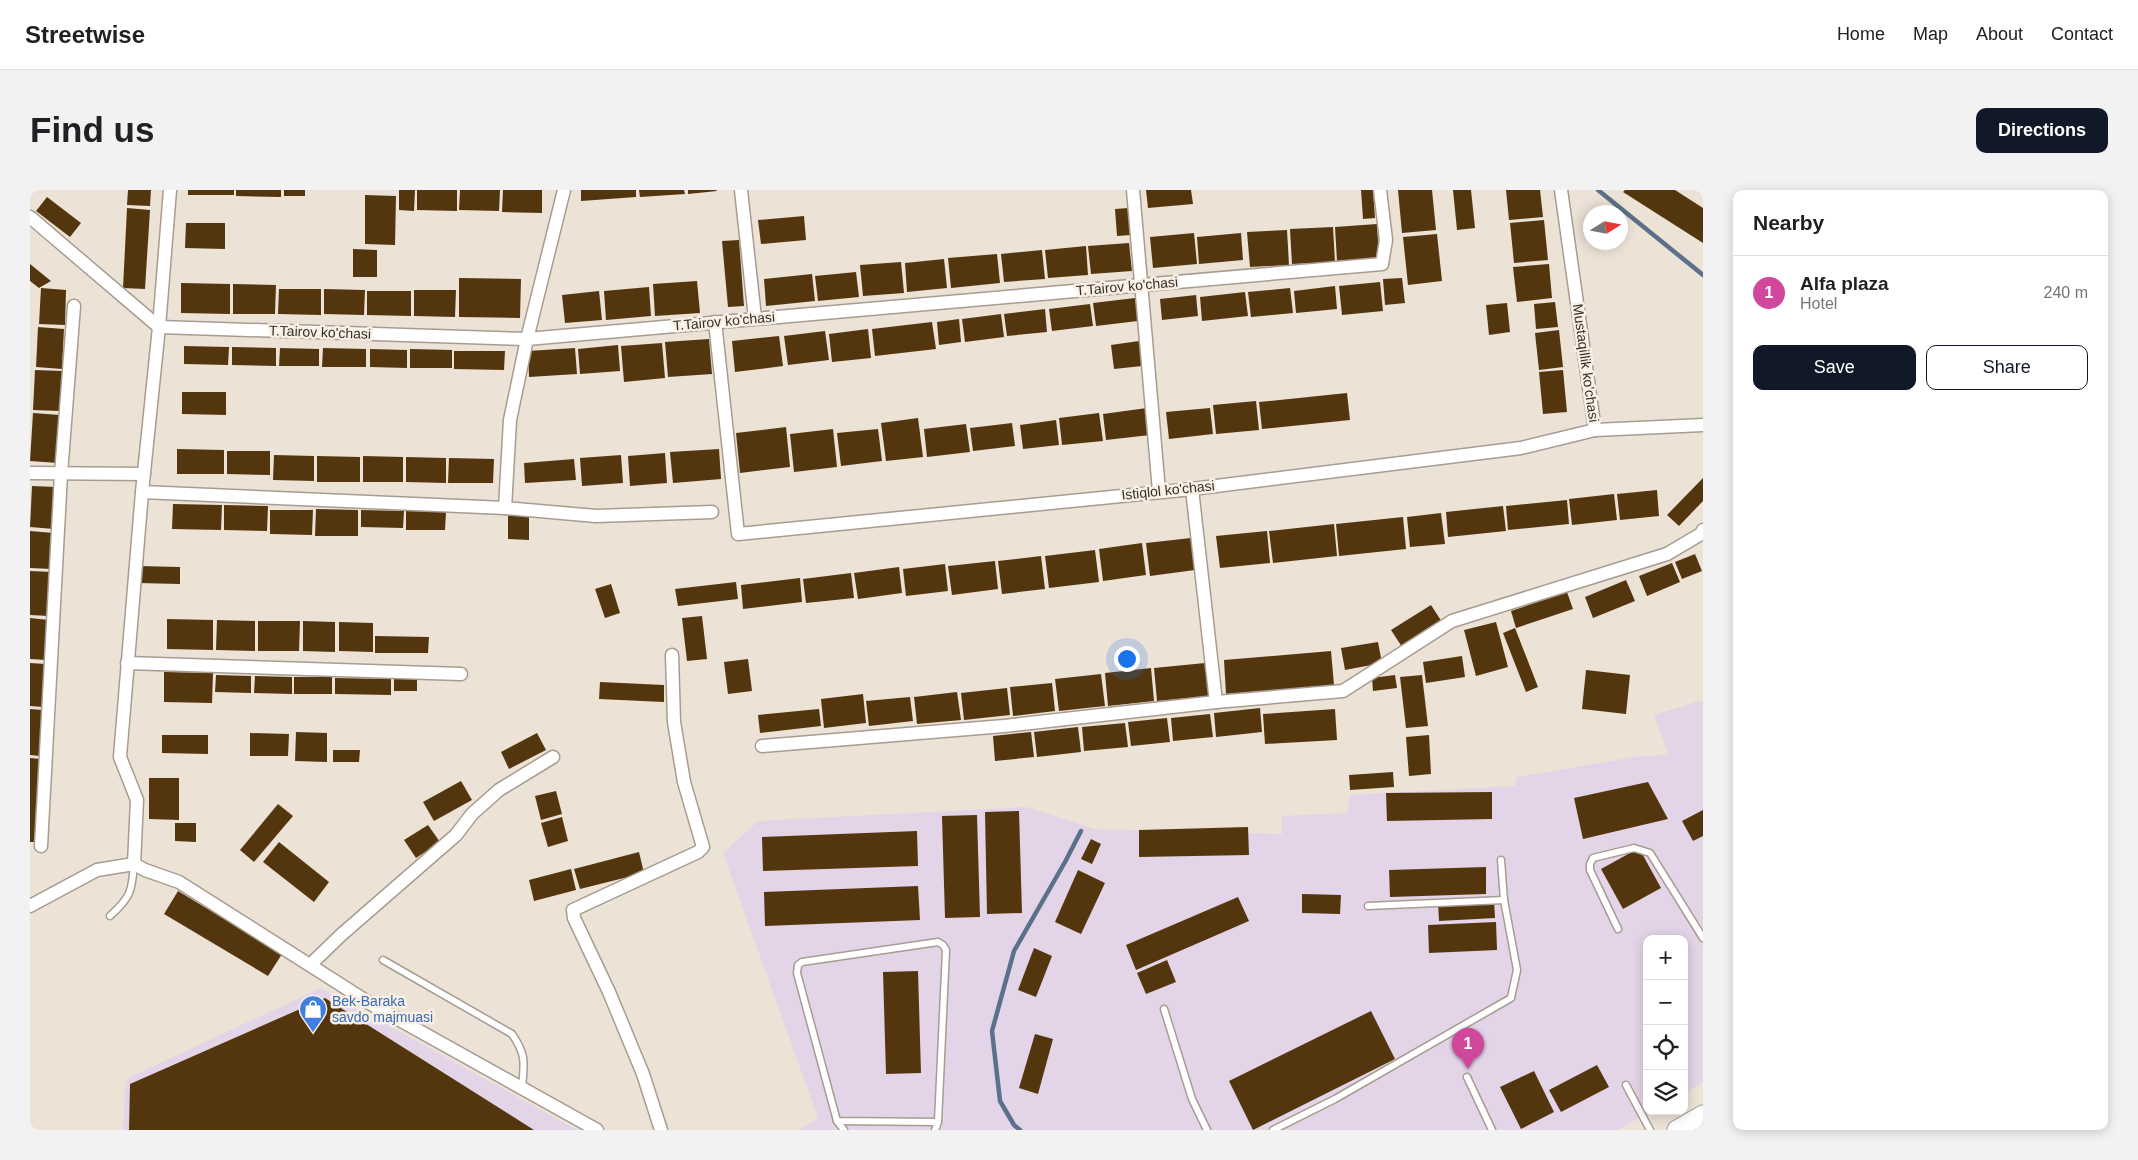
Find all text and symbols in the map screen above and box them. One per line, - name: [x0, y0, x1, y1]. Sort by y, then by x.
- text: Streetwise: [25, 21, 145, 48]
- text: Home: [1837, 24, 1885, 44]
- text: Map: [1913, 24, 1948, 44]
- text: About: [1976, 24, 2023, 44]
- text: Contact: [2051, 24, 2113, 44]
- button: Directions: [1976, 108, 2108, 153]
- text: Find us: [30, 110, 154, 149]
- north arrow: [1583, 205, 1628, 250]
- text: Nearby: [1753, 211, 1824, 234]
- text: Alfa plaza: [1800, 273, 1889, 294]
- street label: T.Tairov ko'chasi: [1075, 274, 1179, 298]
- text: 1: [1765, 284, 1773, 301]
- text: 240 m: [2044, 284, 2088, 301]
- text: Hotel: [1800, 295, 1837, 312]
- street label: Mustaqillik ko'chasi: [1570, 303, 1602, 423]
- street label: T.Tairov ko'chasi: [672, 309, 776, 333]
- street label: T.Tairov ko'chasi: [269, 322, 371, 342]
- button: Save: [1753, 345, 1916, 390]
- button: Share: [1926, 345, 2088, 390]
- street label: Istiqlol ko'chasi: [1121, 477, 1215, 503]
- your location: [1114, 646, 1140, 672]
- map controls: [1643, 935, 1688, 1115]
- button: +: [1643, 935, 1688, 980]
- button: −: [1643, 980, 1688, 1025]
- place label: Bek-Baraka savdo majmuasi: [332, 993, 433, 1025]
- shop icon: Bek-Baraka savdo majmuasi: [298, 994, 328, 1033]
- button: locate: [1643, 1025, 1688, 1070]
- pin: 1: [1452, 1028, 1484, 1069]
- button: layers: [1643, 1070, 1688, 1115]

